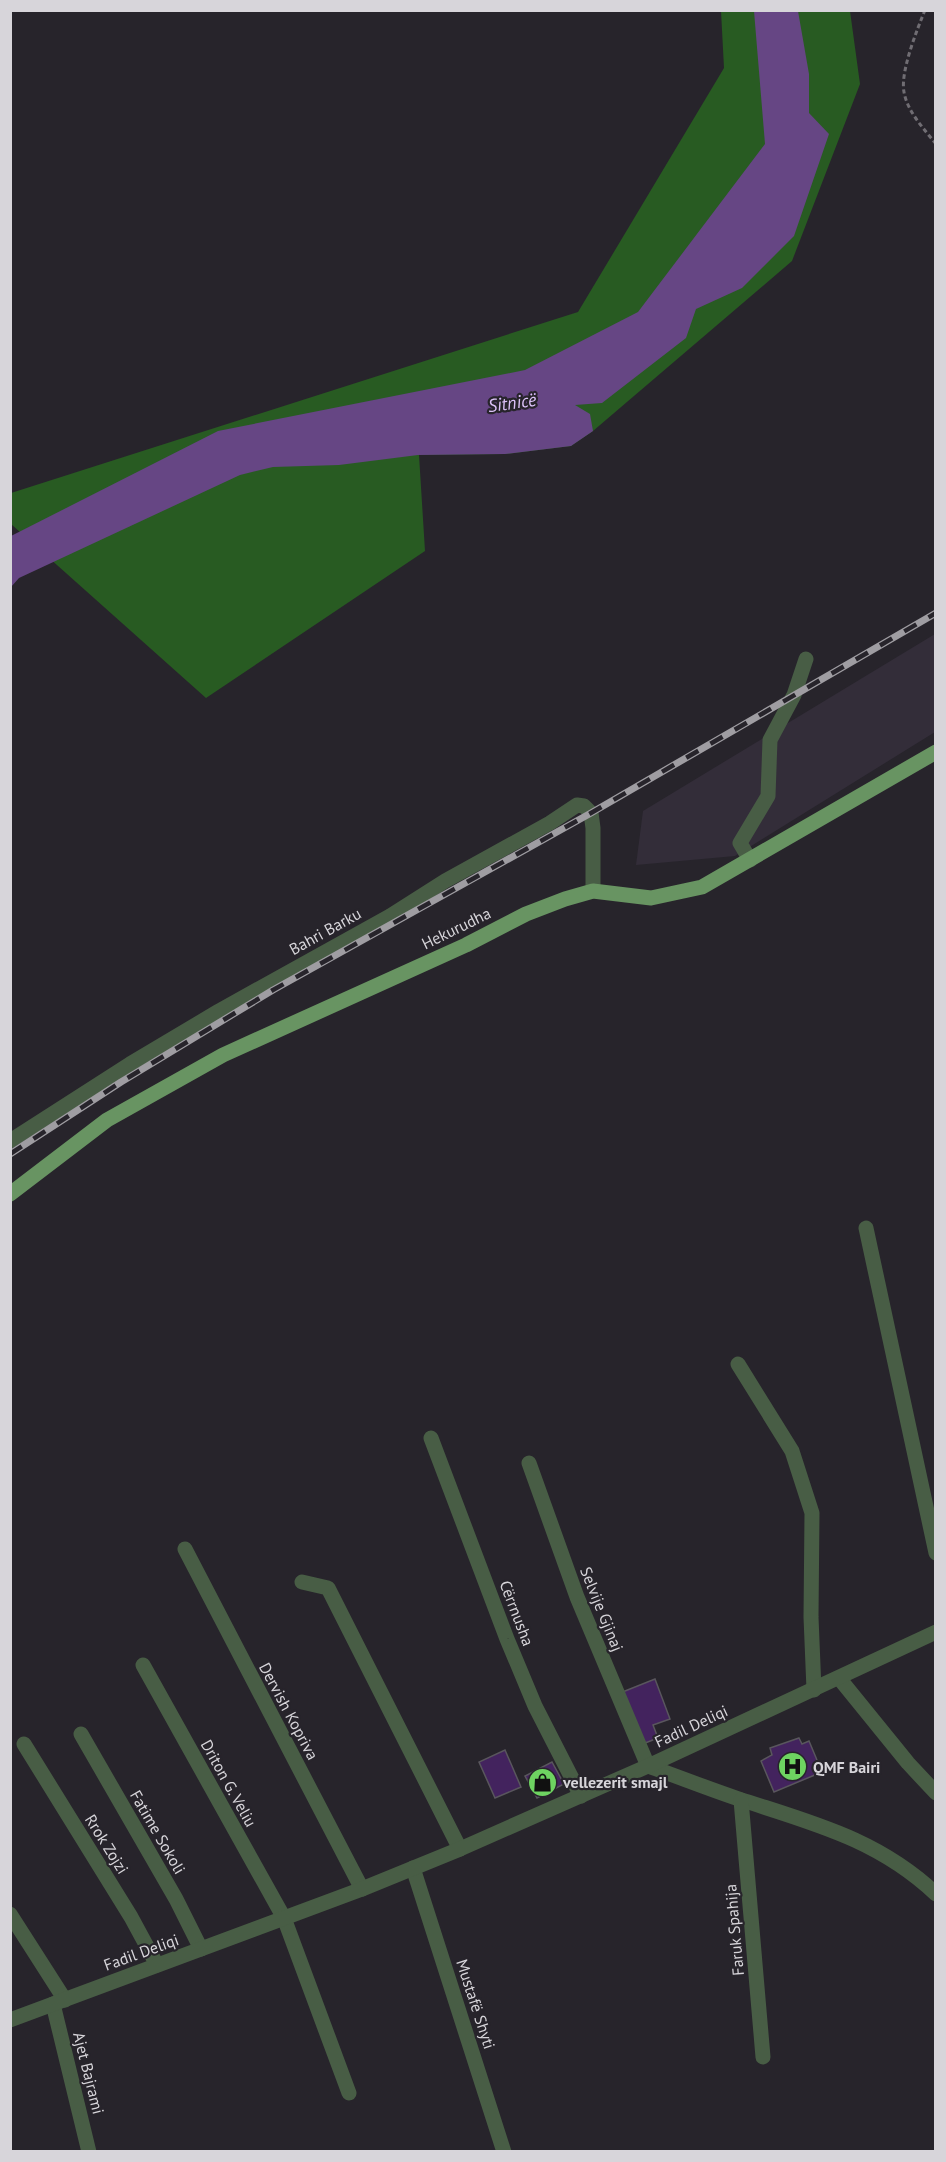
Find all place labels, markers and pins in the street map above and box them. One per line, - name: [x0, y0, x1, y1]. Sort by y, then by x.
- hospital icon: QMF Bairi: [776, 1751, 808, 1783]
- place label: QMF Bairi: [813, 1757, 880, 1777]
- shop icon: vellezerit smajl: [526, 1766, 558, 1798]
- place label: vellezerit smajl: [562, 1772, 668, 1792]

